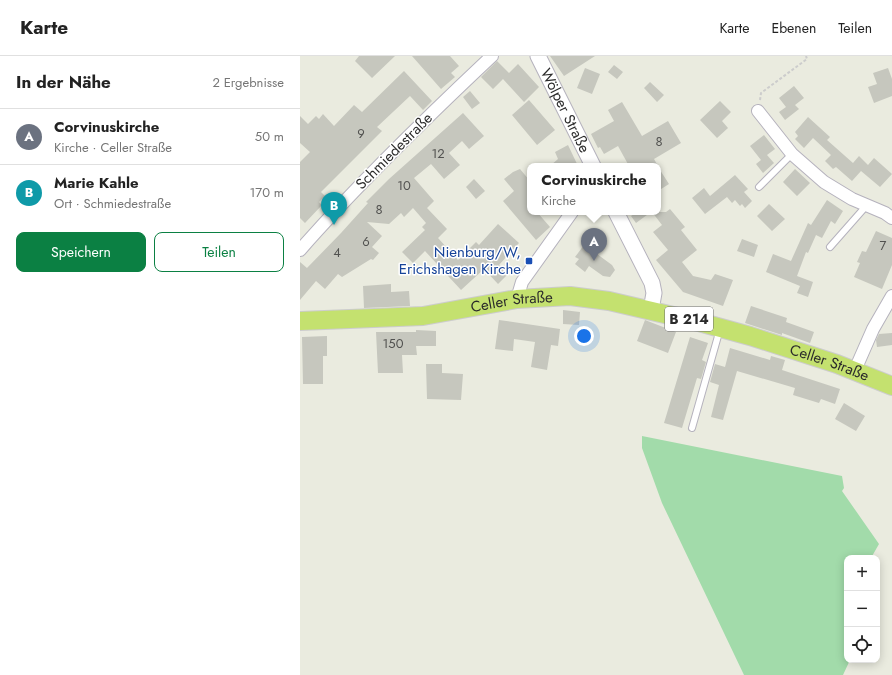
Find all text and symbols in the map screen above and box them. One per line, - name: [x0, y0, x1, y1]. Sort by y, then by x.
- text: Karte: [20, 14, 68, 41]
- text: Karte: [719, 18, 749, 38]
- text: Ebenen: [771, 18, 816, 38]
- text: Teilen: [838, 18, 872, 38]
- street label: Wölper Straße: [535, 65, 596, 157]
- text: In der Nähe: [16, 70, 111, 94]
- text: 2 Ergebnisse: [212, 73, 284, 92]
- street label: Schmiedestraße: [350, 107, 438, 195]
- text: Corvinuskirche: [54, 116, 159, 138]
- house number: 9: [357, 124, 365, 143]
- text: A: [24, 127, 34, 146]
- text: 50 m: [255, 127, 284, 146]
- house number: 8: [655, 132, 663, 151]
- text: Kirche · Celler Straße: [54, 138, 172, 157]
- house number: 12: [431, 144, 445, 163]
- popup: [527, 163, 661, 215]
- text: Corvinuskirche: [541, 169, 647, 191]
- text: Marie Kahle: [54, 172, 139, 194]
- house number: 10: [397, 176, 411, 195]
- text: B: [25, 183, 33, 202]
- text: 170 m: [249, 183, 284, 202]
- text: Kirche: [541, 191, 576, 210]
- pin: B: [321, 192, 347, 225]
- text: Ort · Schmiedestraße: [54, 194, 171, 213]
- house number: 8: [375, 200, 383, 219]
- pin: A: [581, 228, 607, 261]
- button: Speichern: [16, 232, 146, 272]
- button: Teilen: [154, 232, 284, 272]
- house number: 6: [362, 232, 370, 251]
- house number: 7: [880, 236, 887, 255]
- place label: Nienburg/W, Erichshagen Kirche: [399, 241, 521, 280]
- house number: 4: [333, 243, 341, 262]
- marker: Nienburg/W, Erichshagen Kirche: [524, 256, 534, 266]
- street label: Celler Straße: [469, 286, 554, 318]
- road number: B 214: [665, 307, 713, 331]
- your location: [574, 326, 594, 346]
- house number: 150: [383, 334, 404, 353]
- street label: Celler Straße: [787, 338, 873, 387]
- map controls: [844, 555, 880, 663]
- button: +: [844, 555, 880, 591]
- button: −: [844, 591, 880, 627]
- button: locate: [844, 627, 880, 663]

